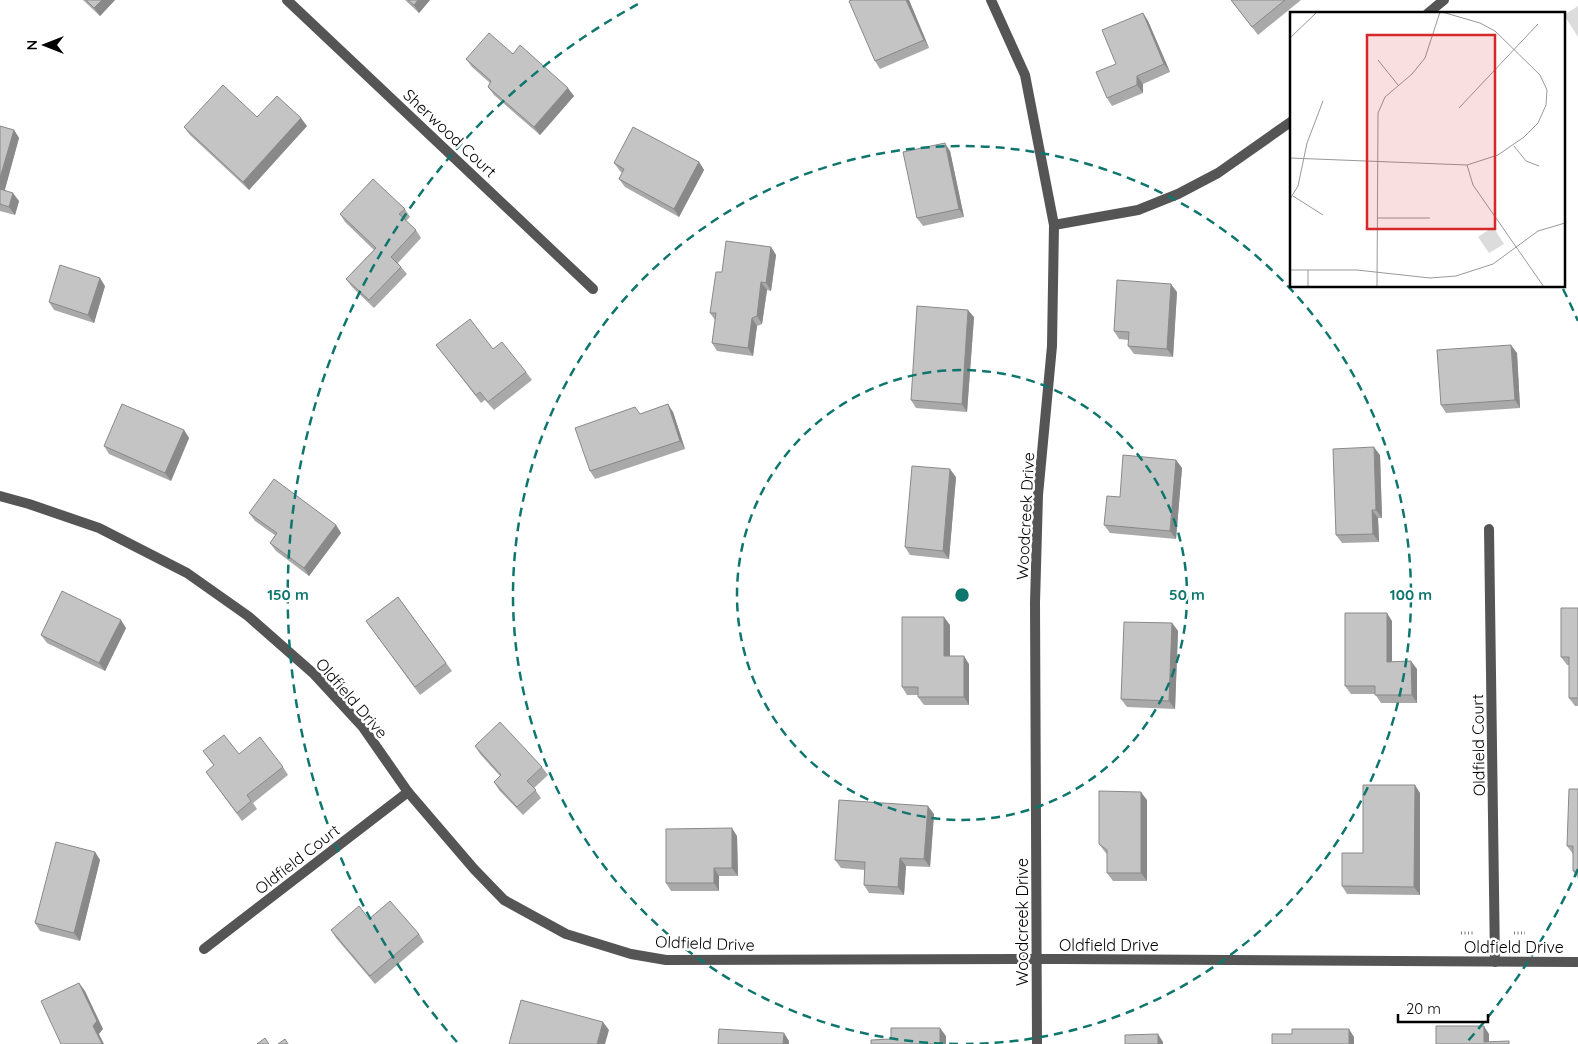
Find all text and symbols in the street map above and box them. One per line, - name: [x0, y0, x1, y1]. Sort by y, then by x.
- inset map: [1290, 12, 1566, 288]
- north arrow: [20, 20, 70, 70]
- text: N: [23, 40, 41, 50]
- street label: Sherwood Court: [399, 85, 501, 181]
- street label: Woodcreek Drive: [1012, 452, 1038, 580]
- text: 150 m: [267, 585, 309, 604]
- text: 50 m: [1169, 585, 1205, 604]
- text: 100 m: [1390, 585, 1432, 604]
- centre of rings: [953, 586, 971, 604]
- street label: Oldfield Drive: [312, 654, 392, 742]
- street label: Oldfield Court: [1467, 694, 1489, 796]
- street label: Oldfield Court: [251, 820, 343, 898]
- street label: Woodcreek Drive: [1012, 858, 1032, 986]
- street label: Oldfield Drive: [655, 931, 755, 955]
- street label: Oldfield Drive: [1059, 935, 1159, 955]
- street label: Oldfield Drive: [1464, 937, 1564, 957]
- scale bar: [1398, 992, 1488, 1024]
- text: 20 m: [1406, 999, 1441, 1018]

